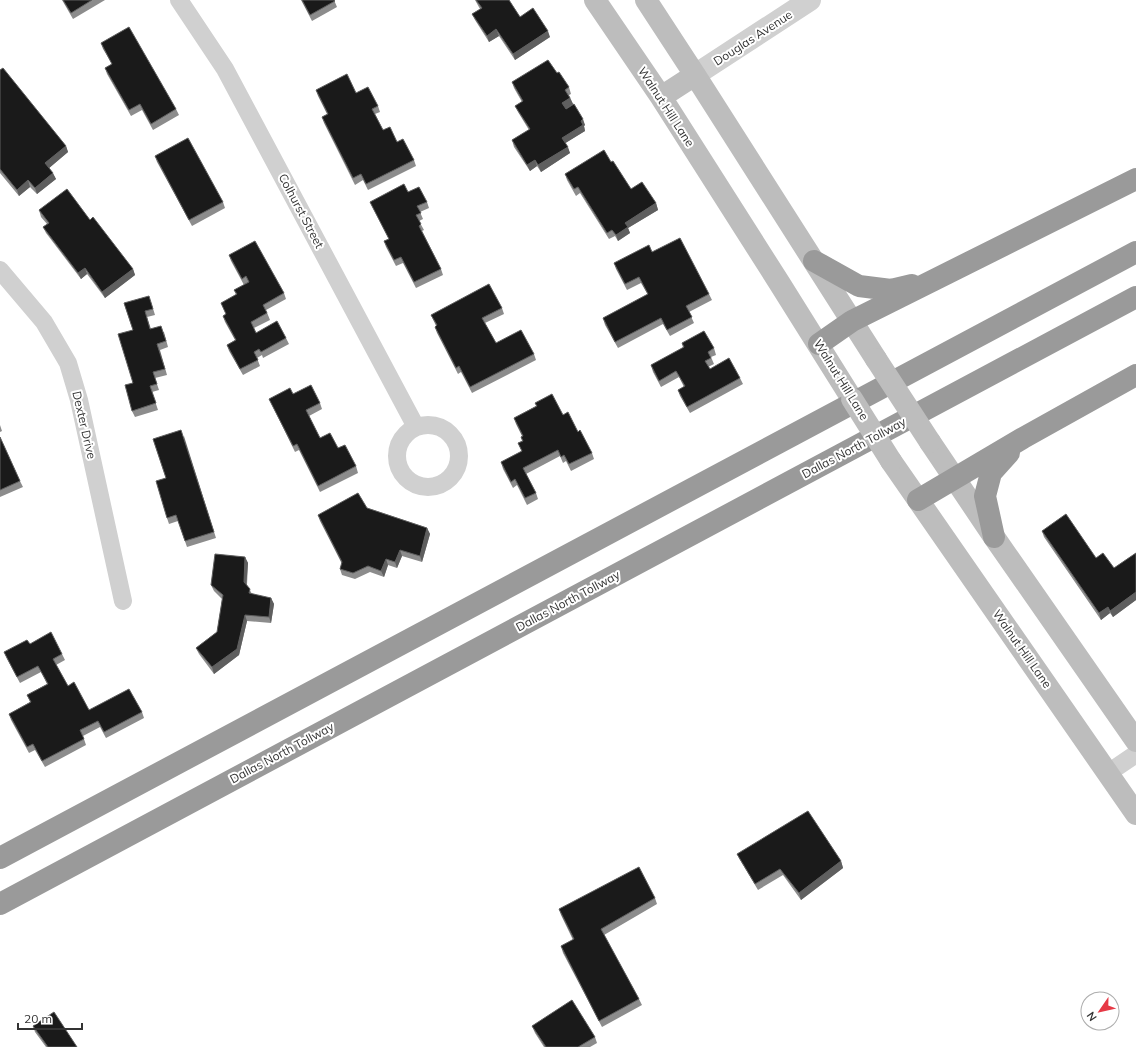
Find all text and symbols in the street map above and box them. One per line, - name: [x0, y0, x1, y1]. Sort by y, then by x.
- street label: Douglas Avenue: [711, 7, 795, 69]
- street label: Walnut Hill Lane: [635, 64, 698, 149]
- street label: Colhurst Street: [276, 171, 327, 251]
- street label: Walnut Hill Lane: [811, 337, 872, 423]
- street label: Dexter Drive: [69, 390, 100, 460]
- street label: Dallas North Tollway: [799, 413, 909, 481]
- street label: Dallas North Tollway: [513, 566, 623, 634]
- street label: Walnut Hill Lane: [990, 607, 1055, 691]
- street label: Dallas North Tollway: [227, 718, 337, 786]
- north arrow: [1080, 991, 1120, 1031]
- scale bar: [18, 1005, 82, 1031]
- text: N: [1084, 1009, 1100, 1024]
- text: 20 m: [24, 1011, 52, 1026]

